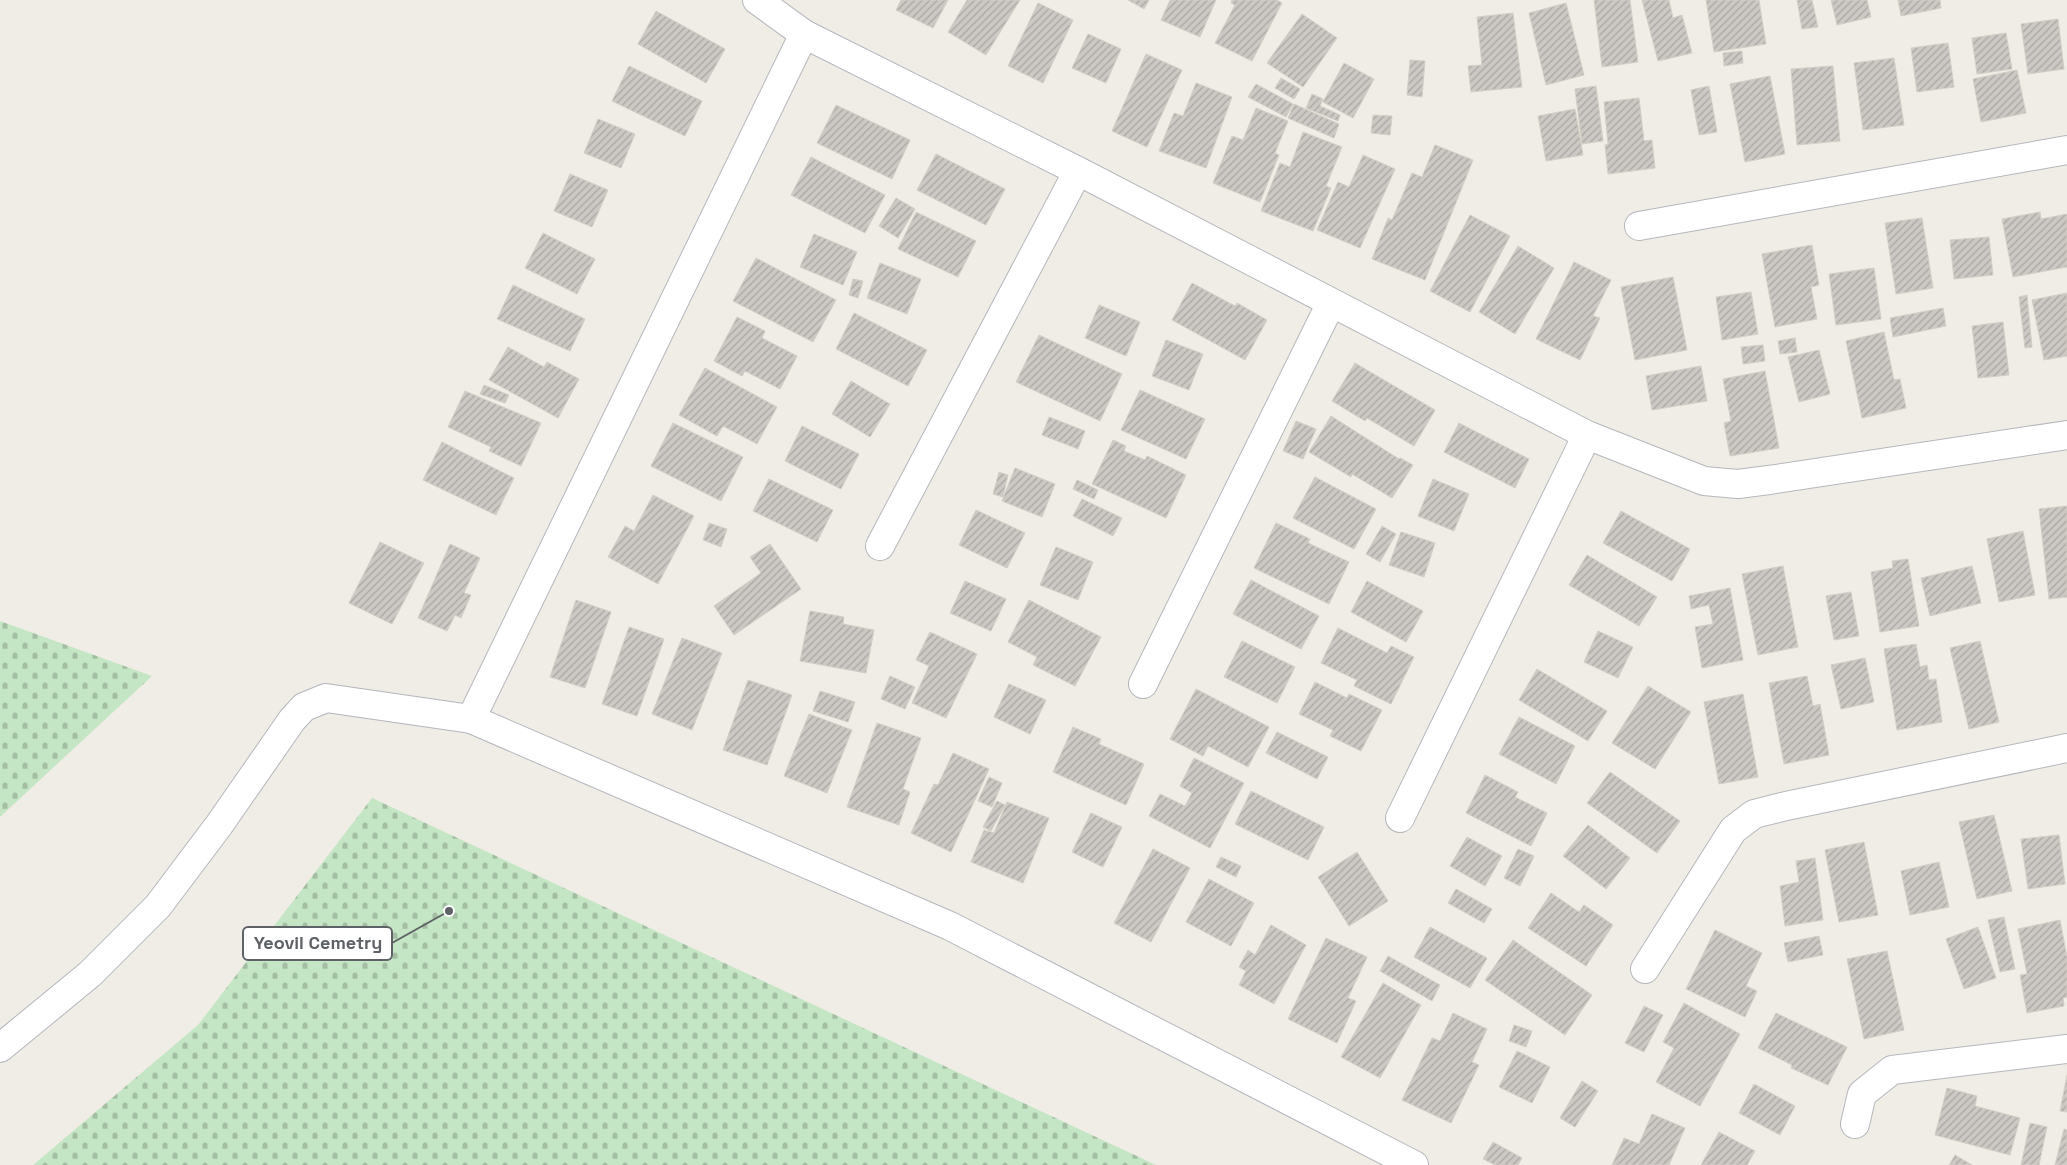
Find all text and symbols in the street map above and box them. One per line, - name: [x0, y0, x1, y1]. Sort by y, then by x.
- callout: Yeovil Cemetry: [243, 927, 392, 960]
- text: Yeovil Cemetry: [254, 931, 382, 954]

